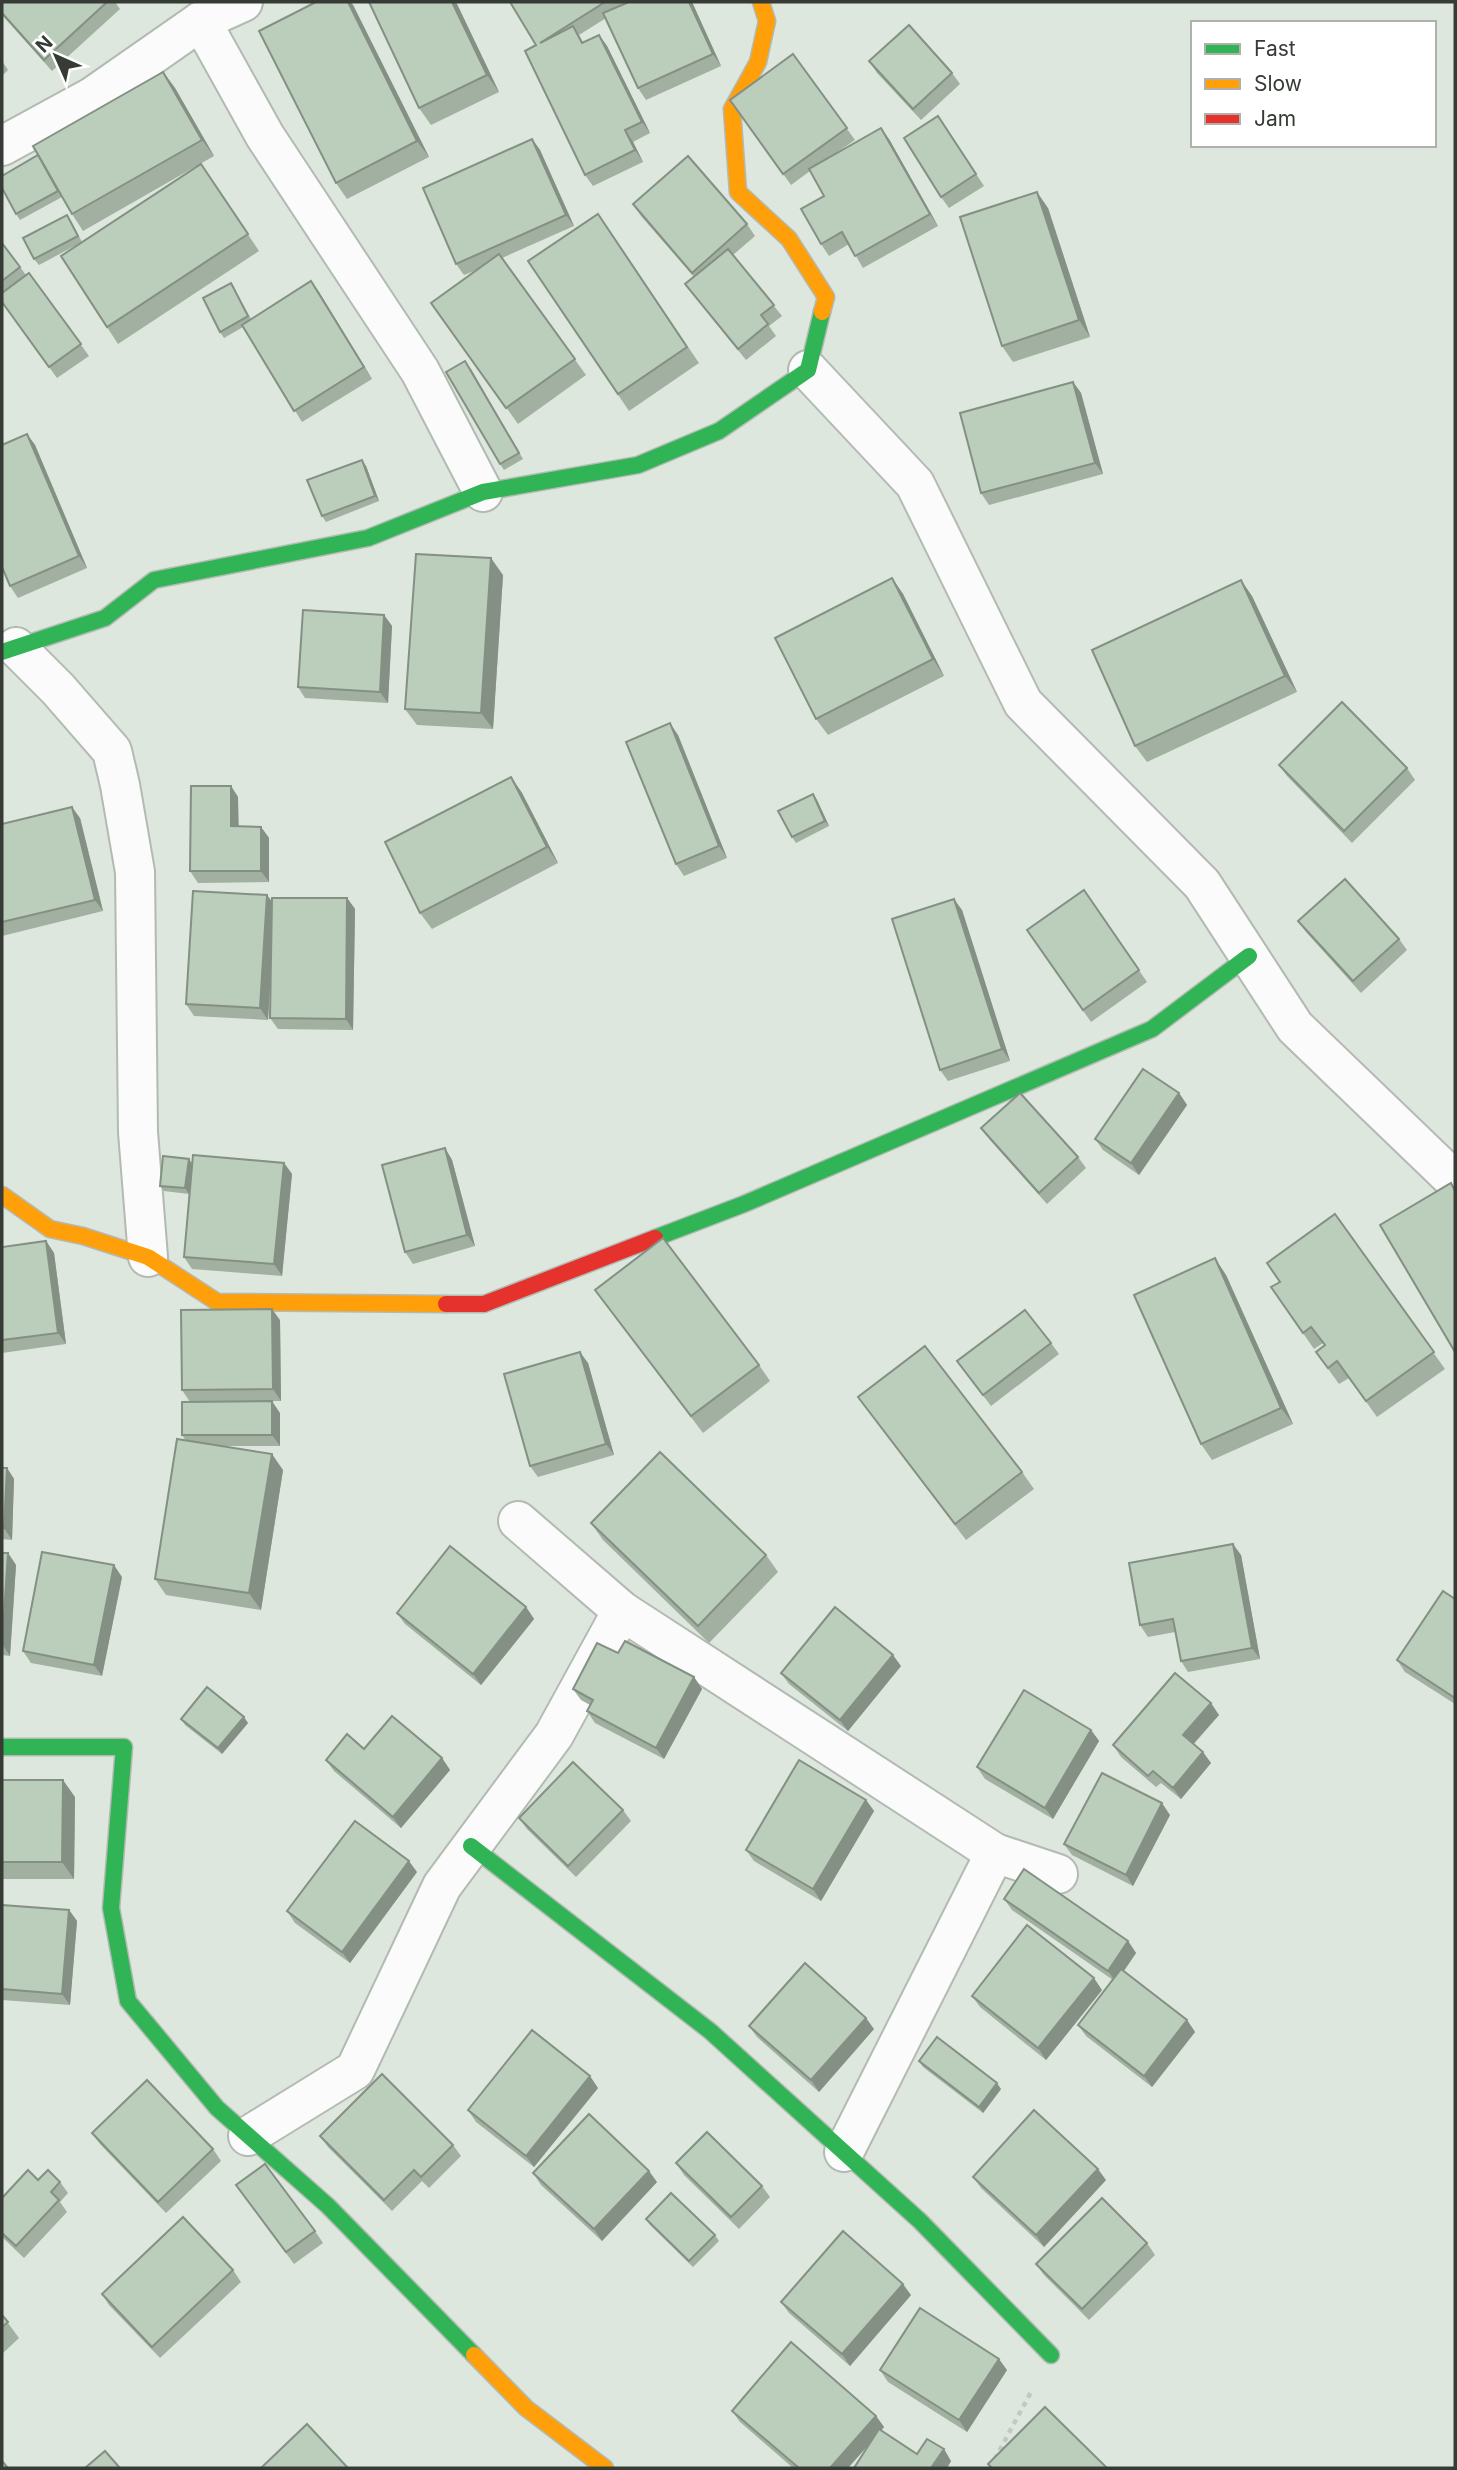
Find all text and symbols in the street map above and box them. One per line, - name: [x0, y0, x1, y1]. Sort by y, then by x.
- north arrow: [21, 21, 91, 91]
- legend: [1191, 21, 1436, 147]
- text: N: [31, 31, 58, 58]
- text: Fast: [1254, 36, 1296, 61]
- text: Slow: [1254, 71, 1302, 96]
- text: Jam: [1254, 106, 1296, 131]

